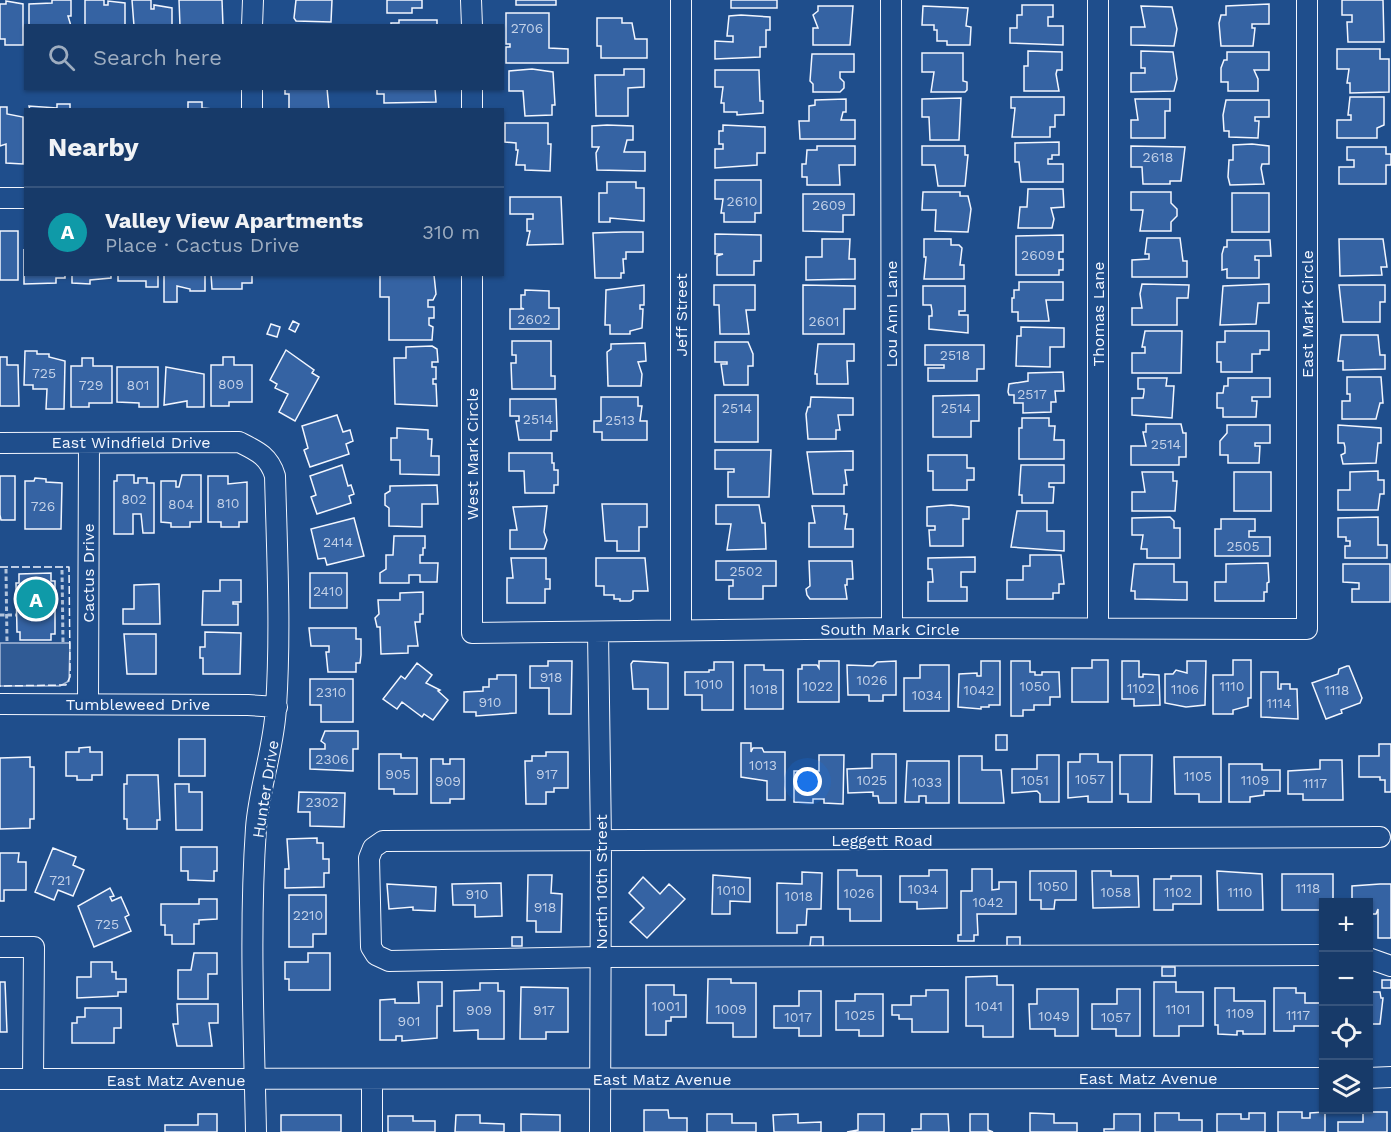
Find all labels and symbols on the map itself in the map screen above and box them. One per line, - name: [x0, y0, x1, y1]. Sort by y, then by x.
- house number: 2706: [511, 20, 543, 36]
- house number: 2618: [1143, 149, 1173, 165]
- house number: 2610: [727, 193, 757, 209]
- house number: 2609: [812, 197, 846, 213]
- house number: 2609: [1021, 247, 1055, 263]
- street label: East Mark Circle: [1298, 250, 1317, 378]
- street label: Lou Ann Lane: [882, 260, 901, 368]
- street label: Thomas Lane: [1089, 262, 1108, 366]
- street label: Jeff Street: [672, 273, 691, 357]
- house number: 2602: [517, 311, 551, 327]
- house number: 2601: [809, 313, 839, 329]
- house number: 2518: [940, 347, 970, 363]
- house number: 725: [32, 365, 56, 381]
- house number: 809: [218, 376, 244, 392]
- house number: 729: [79, 377, 103, 393]
- house number: 801: [127, 377, 149, 393]
- house number: 2517: [1017, 386, 1047, 402]
- street label: West Mark Circle: [463, 388, 482, 520]
- house number: 2514: [722, 400, 752, 416]
- house number: 2514: [941, 400, 971, 416]
- house number: 2514: [523, 411, 553, 427]
- house number: 2513: [605, 412, 635, 428]
- street label: East Windfield Drive: [52, 433, 211, 452]
- house number: 2514: [1151, 436, 1181, 452]
- house number: 802: [121, 491, 147, 507]
- house number: 810: [217, 495, 239, 511]
- house number: 804: [168, 496, 194, 512]
- house number: 726: [31, 498, 55, 514]
- street label: Cactus Drive: [79, 523, 98, 623]
- house number: 2414: [323, 534, 353, 550]
- house number: 2505: [1226, 538, 1260, 554]
- house number: 2502: [729, 563, 763, 579]
- pin: A: [16, 576, 56, 622]
- house number: 2410: [313, 583, 343, 599]
- street label: South Mark Circle: [820, 620, 960, 639]
- house number: 918: [540, 669, 562, 685]
- house number: 1026: [857, 672, 887, 688]
- house number: 1010: [695, 676, 723, 692]
- house number: 1022: [803, 678, 833, 694]
- house number: 1050: [1019, 678, 1051, 694]
- house number: 1110: [1219, 678, 1245, 694]
- house number: 1102: [1127, 680, 1155, 696]
- house number: 1018: [750, 681, 778, 697]
- house number: 1106: [1171, 681, 1199, 697]
- house number: 1042: [964, 682, 994, 698]
- house number: 1118: [1324, 682, 1350, 698]
- house number: 2310: [316, 684, 346, 700]
- house number: 1034: [912, 687, 942, 703]
- house number: 910: [479, 694, 501, 710]
- street label: Tumbleweed Drive: [66, 695, 210, 714]
- house number: 1114: [1267, 695, 1291, 711]
- street label: Hunter Drive: [248, 739, 283, 839]
- house number: 2306: [315, 751, 349, 767]
- house number: 1013: [749, 757, 777, 773]
- house number: 905: [385, 766, 411, 782]
- house number: 917: [536, 766, 558, 782]
- your location: [793, 767, 822, 796]
- house number: 1105: [1184, 768, 1212, 784]
- house number: 1057: [1075, 771, 1105, 787]
- house number: 1025: [857, 772, 887, 788]
- house number: 1051: [1021, 772, 1049, 788]
- house number: 1109: [1241, 772, 1269, 788]
- house number: 909: [435, 773, 461, 789]
- house number: 1033: [912, 774, 942, 790]
- house number: 1117: [1303, 775, 1327, 791]
- house number: 2302: [305, 794, 339, 810]
- street label: North 10th Street: [592, 814, 611, 950]
- street label: Leggett Road: [831, 831, 933, 850]
- house number: 721: [49, 872, 71, 888]
- house number: 1050: [1037, 878, 1069, 894]
- house number: 1118: [1295, 880, 1321, 896]
- house number: 1034: [908, 881, 938, 897]
- house number: 1010: [717, 882, 745, 898]
- house number: 1058: [1101, 884, 1131, 900]
- house number: 1102: [1164, 884, 1192, 900]
- house number: 1110: [1227, 884, 1253, 900]
- house number: 1026: [844, 885, 874, 901]
- house number: 910: [466, 886, 488, 902]
- house number: 1018: [785, 888, 813, 904]
- house number: 1042: [973, 894, 1003, 910]
- house number: 918: [534, 899, 556, 915]
- house number: 2210: [293, 907, 323, 923]
- house number: 725: [95, 916, 119, 932]
- house number: 1001: [652, 998, 680, 1014]
- house number: 1041: [975, 998, 1003, 1014]
- house number: 1009: [715, 1001, 747, 1017]
- house number: 1101: [1165, 1001, 1191, 1017]
- house number: 909: [466, 1002, 492, 1018]
- house number: 917: [533, 1002, 555, 1018]
- house number: 1109: [1226, 1005, 1254, 1021]
- house number: 1025: [845, 1007, 875, 1023]
- house number: 1117: [1286, 1007, 1310, 1023]
- house number: 1049: [1038, 1008, 1070, 1024]
- house number: 1017: [784, 1009, 812, 1025]
- house number: 1057: [1101, 1009, 1131, 1025]
- house number: 901: [398, 1013, 420, 1029]
- street label: East Matz Avenue: [1079, 1069, 1217, 1088]
- street label: East Matz Avenue: [593, 1070, 731, 1089]
- street label: East Matz Avenue: [107, 1071, 245, 1090]

